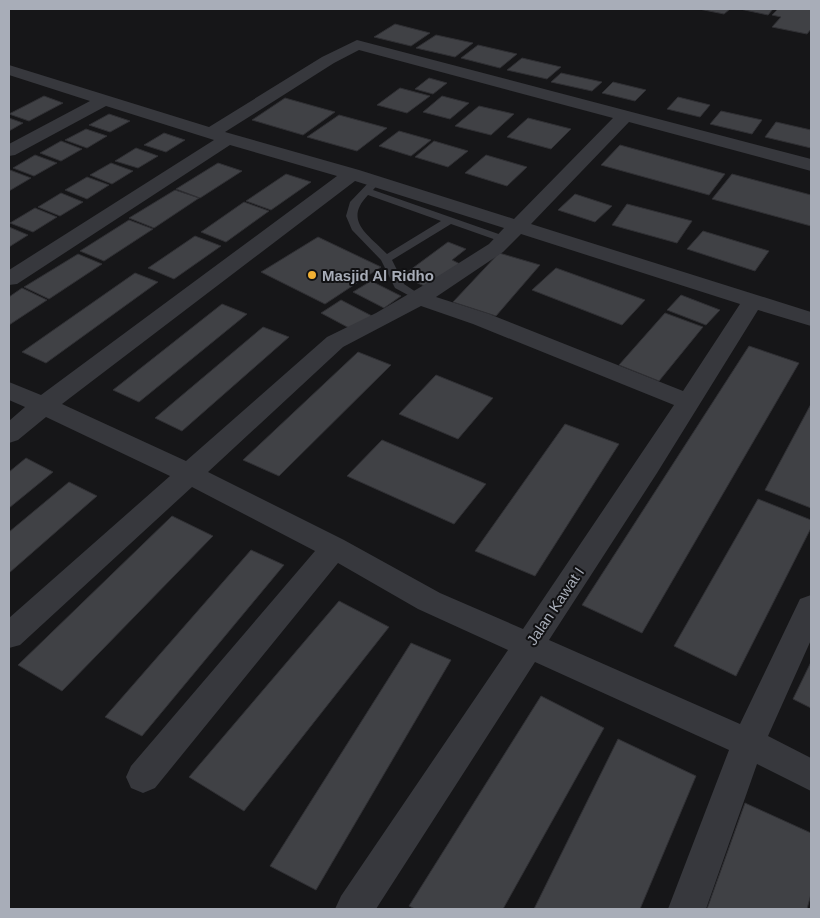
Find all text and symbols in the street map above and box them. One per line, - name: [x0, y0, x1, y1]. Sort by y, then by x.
- place label: Masjid Al Ridho: [322, 267, 434, 284]
- marker: Masjid Al Ridho: [306, 269, 318, 281]
- street label: Jalan Kawat I: [523, 564, 587, 648]

